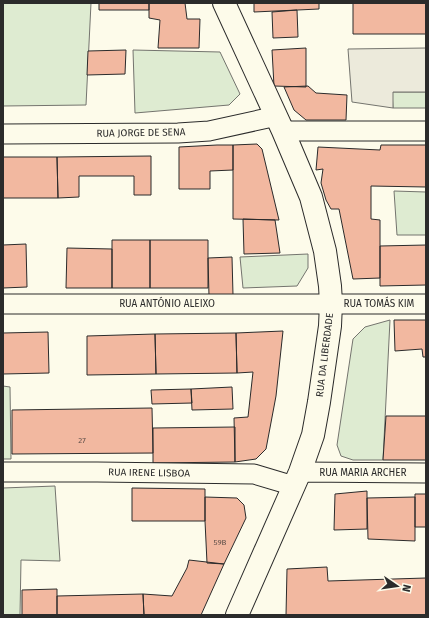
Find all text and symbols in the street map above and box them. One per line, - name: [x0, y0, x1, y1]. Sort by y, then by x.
- street label: RUA JORGE DE SENA: [96, 126, 186, 140]
- street label: RUA ANTÓNIO ALEIXO: [119, 296, 215, 310]
- street label: RUA TOMÁS KIM: [344, 296, 415, 310]
- street label: RUA DA LIBERDADE: [314, 312, 336, 398]
- house number: 27: [78, 436, 86, 445]
- street label: RUA IRENE LISBOA: [108, 466, 190, 480]
- street label: RUA MARIA ARCHER: [319, 467, 407, 479]
- house number: 59B: [214, 538, 227, 547]
- north arrow: [377, 566, 417, 606]
- text: N: [399, 583, 413, 593]

